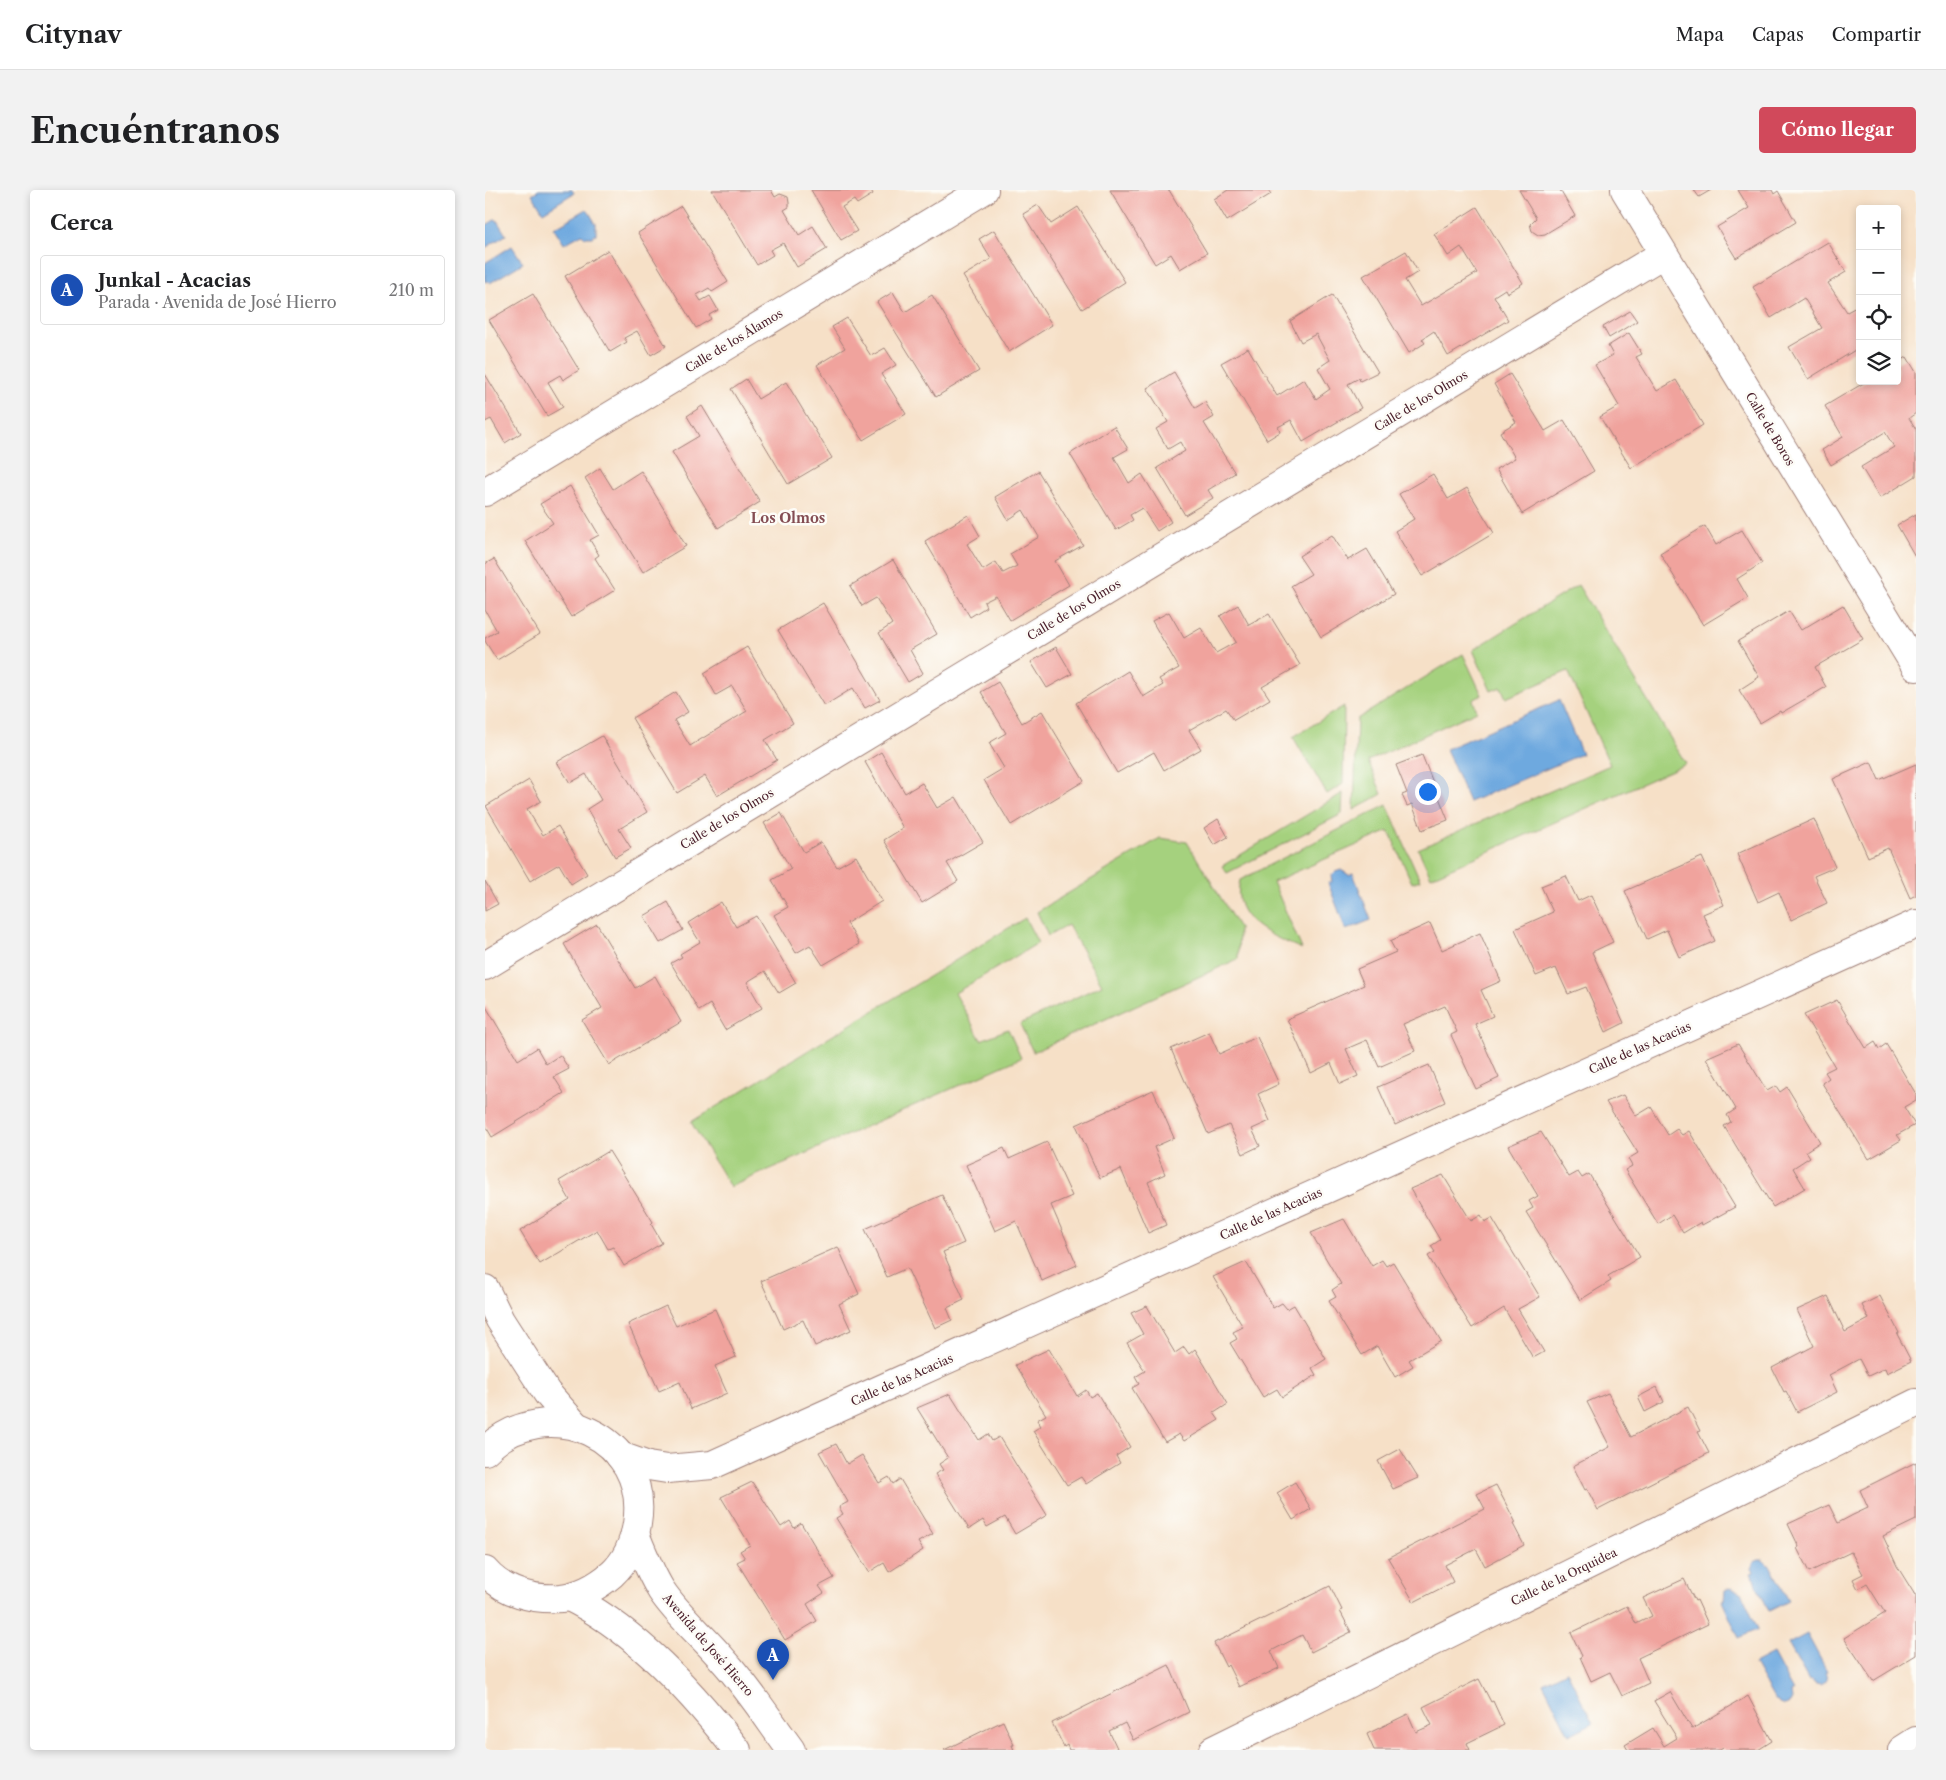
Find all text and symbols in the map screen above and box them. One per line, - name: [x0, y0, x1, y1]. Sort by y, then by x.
- text: Citynav: [25, 20, 122, 49]
- text: Mapa: [1676, 24, 1724, 46]
- text: Capas: [1752, 24, 1804, 46]
- text: Compartir: [1832, 24, 1921, 46]
- button: Cómo llegar: [1759, 107, 1916, 153]
- text: Encuéntranos: [30, 109, 280, 152]
- map controls: [1856, 205, 1901, 385]
- button: +: [1856, 205, 1901, 250]
- text: Cerca: [50, 210, 113, 235]
- button: −: [1856, 250, 1901, 295]
- text: Junkal - Acacias: [98, 269, 251, 292]
- text: A: [61, 280, 73, 300]
- text: 210 m: [389, 280, 434, 300]
- text: Parada · Avenida de José Hierro: [98, 292, 336, 312]
- button: locate: [1856, 295, 1901, 340]
- street label: Calle de los Álamos: [682, 305, 785, 376]
- button: layers: [1856, 340, 1901, 385]
- street label: Calle de los Olmos: [1371, 367, 1470, 434]
- street label: Calle de Boros: [1743, 389, 1798, 468]
- district label: Los Olmos: [751, 509, 825, 527]
- street label: Calle de los Olmos: [1024, 576, 1123, 643]
- your location: [1415, 779, 1441, 805]
- street label: Calle de los Olmos: [677, 785, 776, 852]
- street label: Calle de las Acacias: [1586, 1018, 1693, 1077]
- street label: Calle de las Acacias: [1217, 1184, 1324, 1243]
- street label: Calle de las Acacias: [848, 1350, 955, 1409]
- street label: Calle de la Orquidea: [1508, 1544, 1620, 1609]
- street label: Avenida de José Hierro: [659, 1590, 757, 1699]
- pin: A: [757, 1639, 789, 1680]

